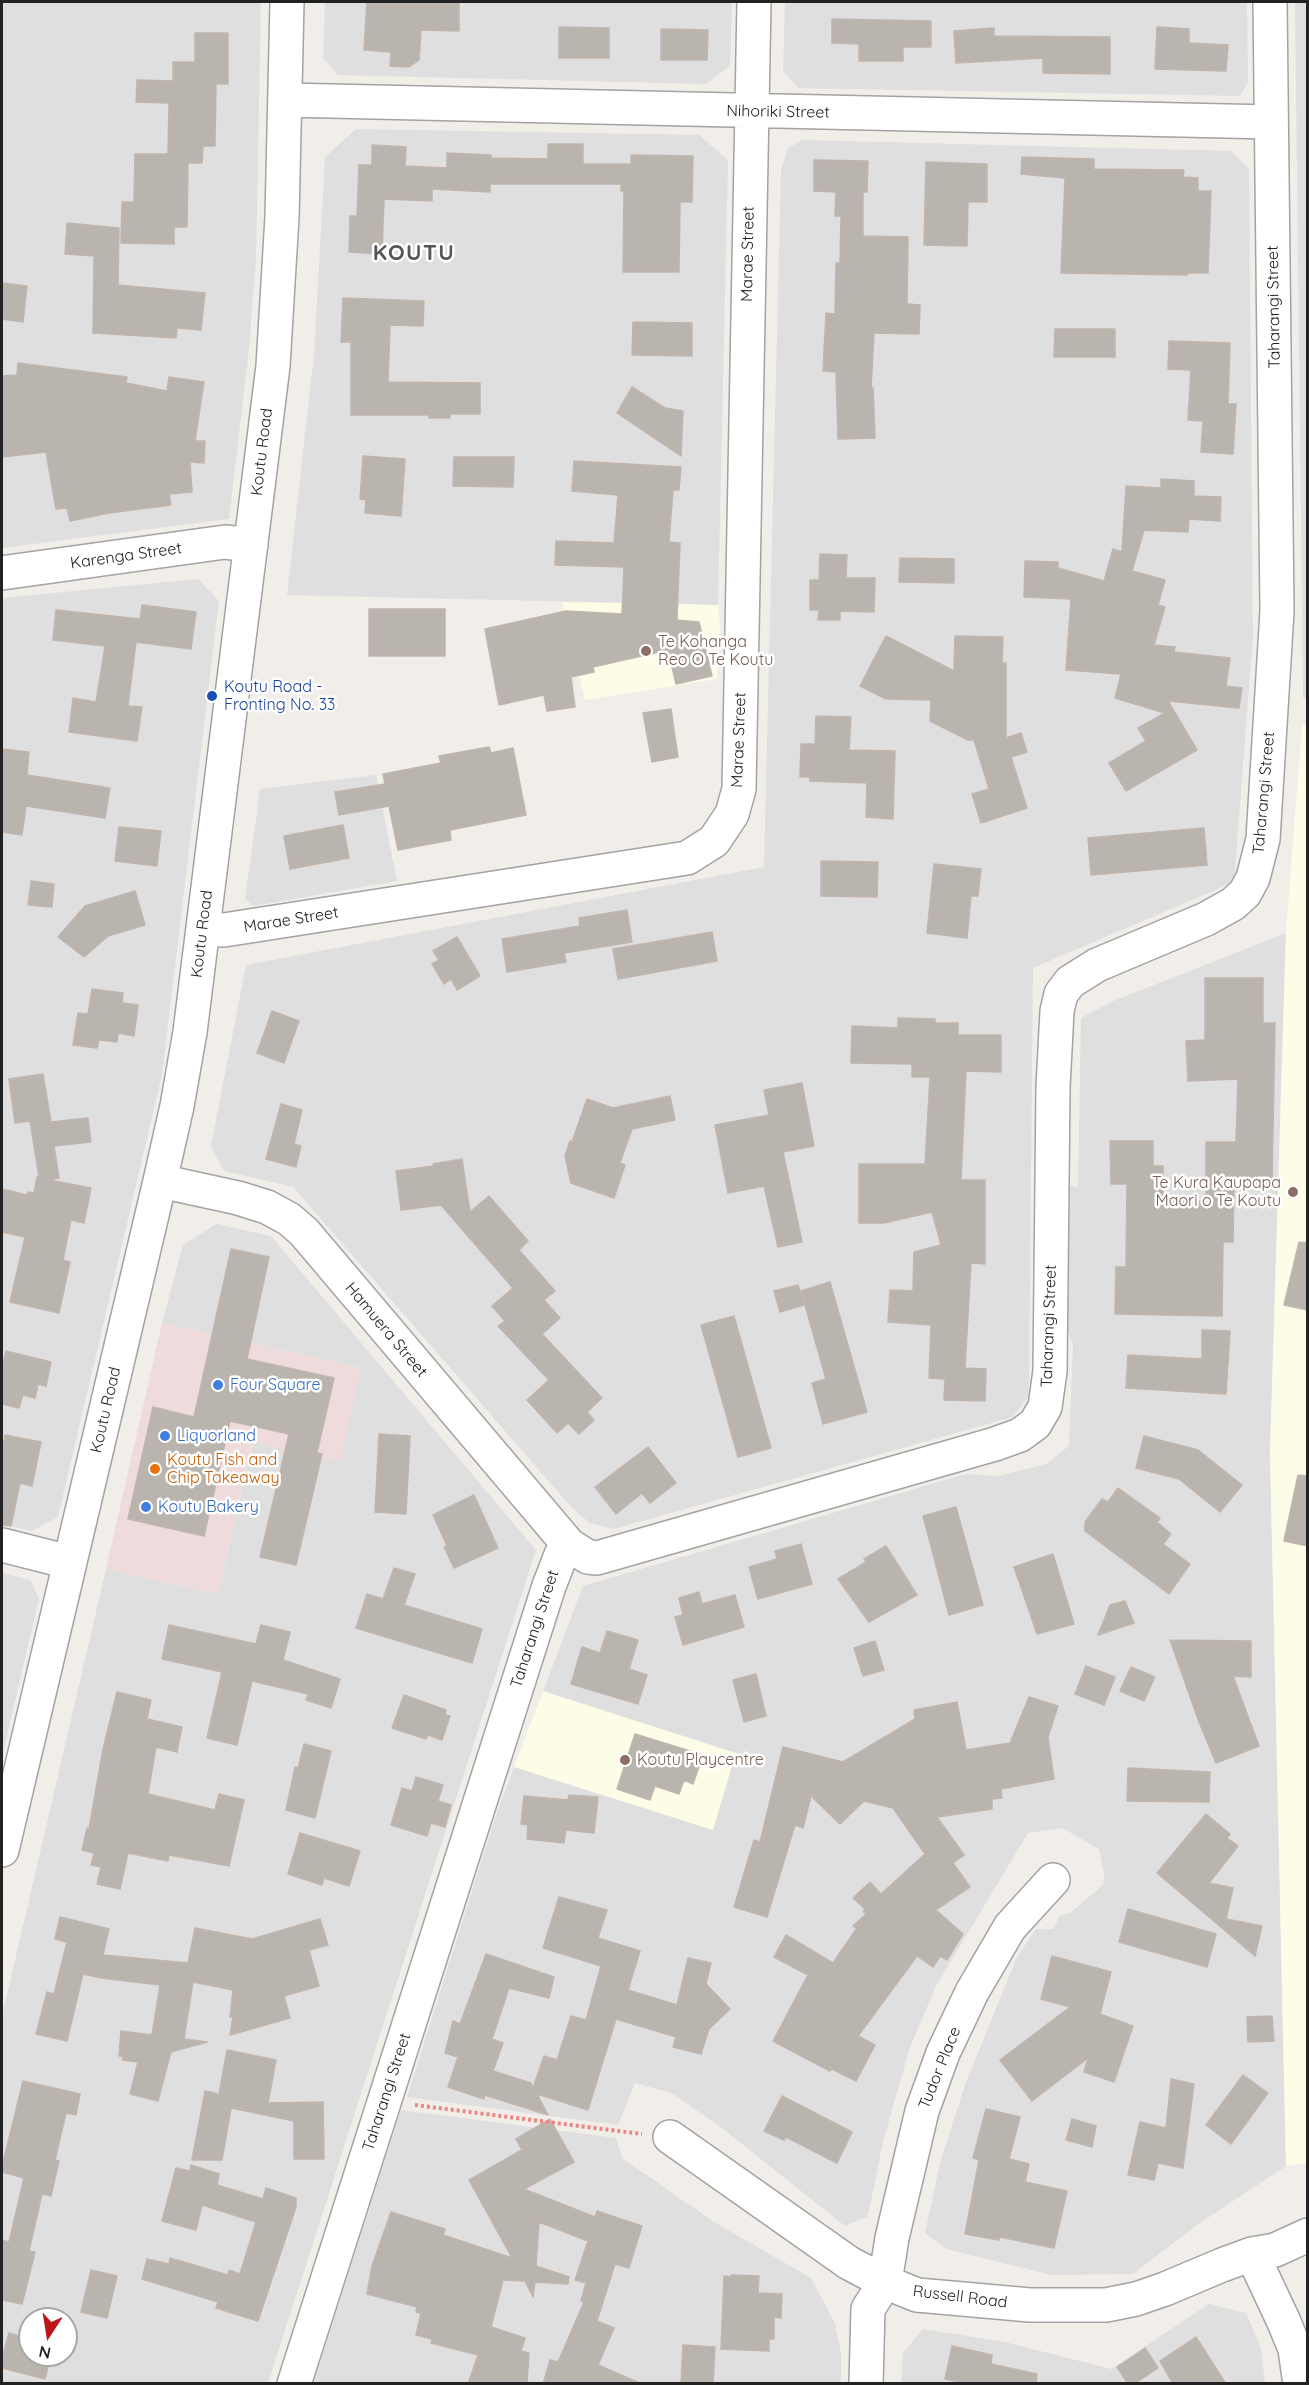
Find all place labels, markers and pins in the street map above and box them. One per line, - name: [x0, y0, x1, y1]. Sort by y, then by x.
- place label: Te Kohanga Reo O Te Koutu: [658, 632, 773, 670]
- marker: Te Kohanga Reo O Te Koutu: [639, 644, 653, 658]
- place label: Koutu Road - Fronting No. 33: [224, 677, 335, 715]
- marker: Koutu Road - Fronting No. 33: [205, 689, 219, 703]
- place label: Te Kura Kaupapa Maori o Te Koutu: [1152, 1173, 1281, 1211]
- marker: Te Kura Kaupapa Maori o Te Koutu: [1286, 1185, 1300, 1199]
- place label: Four Square: [230, 1375, 320, 1395]
- marker: Four Square: [211, 1378, 225, 1392]
- place label: Liquorland: [177, 1426, 256, 1446]
- marker: Liquorland: [158, 1429, 172, 1443]
- place label: Koutu Fish and Chip Takeaway: [167, 1450, 280, 1488]
- marker: Koutu Fish and Chip Takeaway: [148, 1462, 162, 1476]
- place label: Koutu Bakery: [158, 1497, 259, 1517]
- marker: Koutu Bakery: [139, 1500, 153, 1514]
- place label: Koutu Playcentre: [637, 1750, 764, 1770]
- marker: Koutu Playcentre: [618, 1753, 632, 1767]

